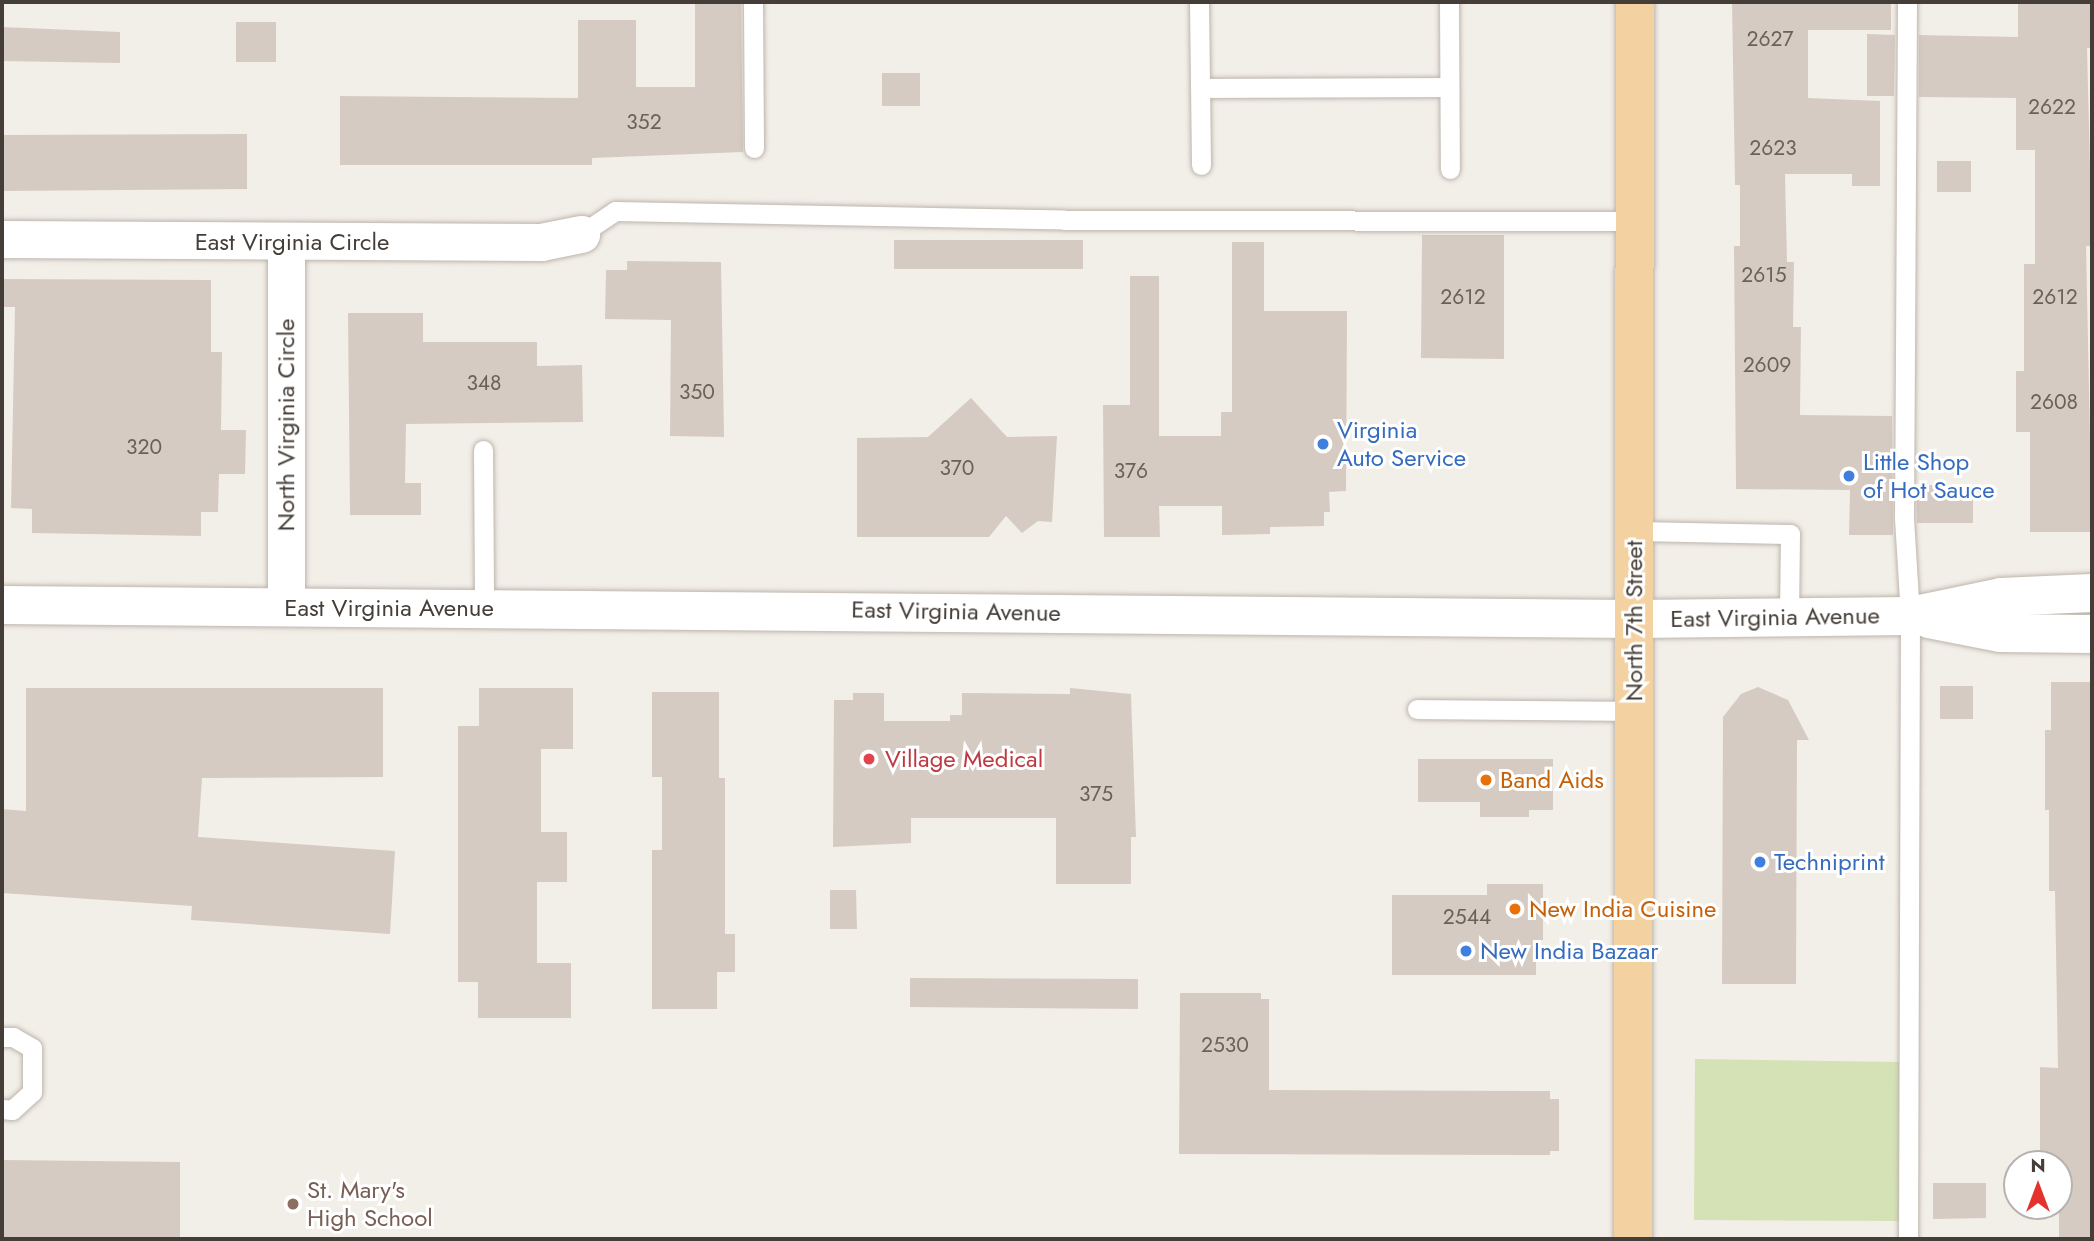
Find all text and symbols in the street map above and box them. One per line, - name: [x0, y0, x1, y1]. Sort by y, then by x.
- house number: 2627: [1746, 26, 1794, 52]
- house number: 2622: [2028, 94, 2076, 120]
- house number: 352: [626, 109, 662, 135]
- house number: 2623: [1749, 135, 1797, 161]
- street label: East Virginia Circle: [195, 228, 389, 256]
- house number: 2615: [1741, 262, 1787, 288]
- house number: 2612: [1440, 284, 1486, 310]
- house number: 2612: [2032, 284, 2078, 310]
- street label: North Virginia Circle: [272, 319, 300, 531]
- house number: 2609: [1743, 352, 1791, 378]
- house number: 348: [466, 370, 502, 396]
- house number: 350: [679, 379, 715, 405]
- house number: 2608: [2030, 389, 2078, 415]
- place label: Virginia Auto Service: [1337, 416, 1466, 472]
- house number: 320: [126, 434, 162, 460]
- marker: Virginia Auto Service: [1315, 436, 1331, 452]
- place label: Little Shop of Hot Sauce: [1863, 448, 1995, 504]
- house number: 370: [940, 455, 974, 481]
- house number: 376: [1114, 458, 1148, 484]
- marker: Little Shop of Hot Sauce: [1841, 468, 1857, 484]
- street label: North 7th Street: [1620, 541, 1648, 701]
- street label: East Virginia Avenue: [284, 594, 494, 622]
- street label: East Virginia Avenue: [851, 595, 1061, 627]
- street label: East Virginia Avenue: [1670, 601, 1880, 633]
- place label: Village Medical: [885, 745, 1043, 773]
- marker: Village Medical: [859, 749, 879, 769]
- place label: Band Aids: [1500, 766, 1604, 794]
- marker: Band Aids: [1478, 772, 1494, 788]
- house number: 375: [1079, 781, 1113, 807]
- place label: Techniprint: [1774, 848, 1885, 876]
- marker: Techniprint: [1752, 854, 1768, 870]
- place label: New India Cuisine: [1529, 895, 1716, 923]
- marker: New India Cuisine: [1507, 901, 1523, 917]
- house number: 2544: [1443, 904, 1491, 930]
- place label: New India Bazaar: [1480, 937, 1659, 965]
- marker: New India Bazaar: [1458, 943, 1474, 959]
- house number: 2530: [1201, 1032, 1249, 1058]
- north arrow: [2003, 1150, 2073, 1220]
- text: N: [2030, 1152, 2046, 1179]
- place label: St. Mary's High School: [307, 1176, 433, 1232]
- marker: St. Mary's High School: [285, 1196, 301, 1212]

